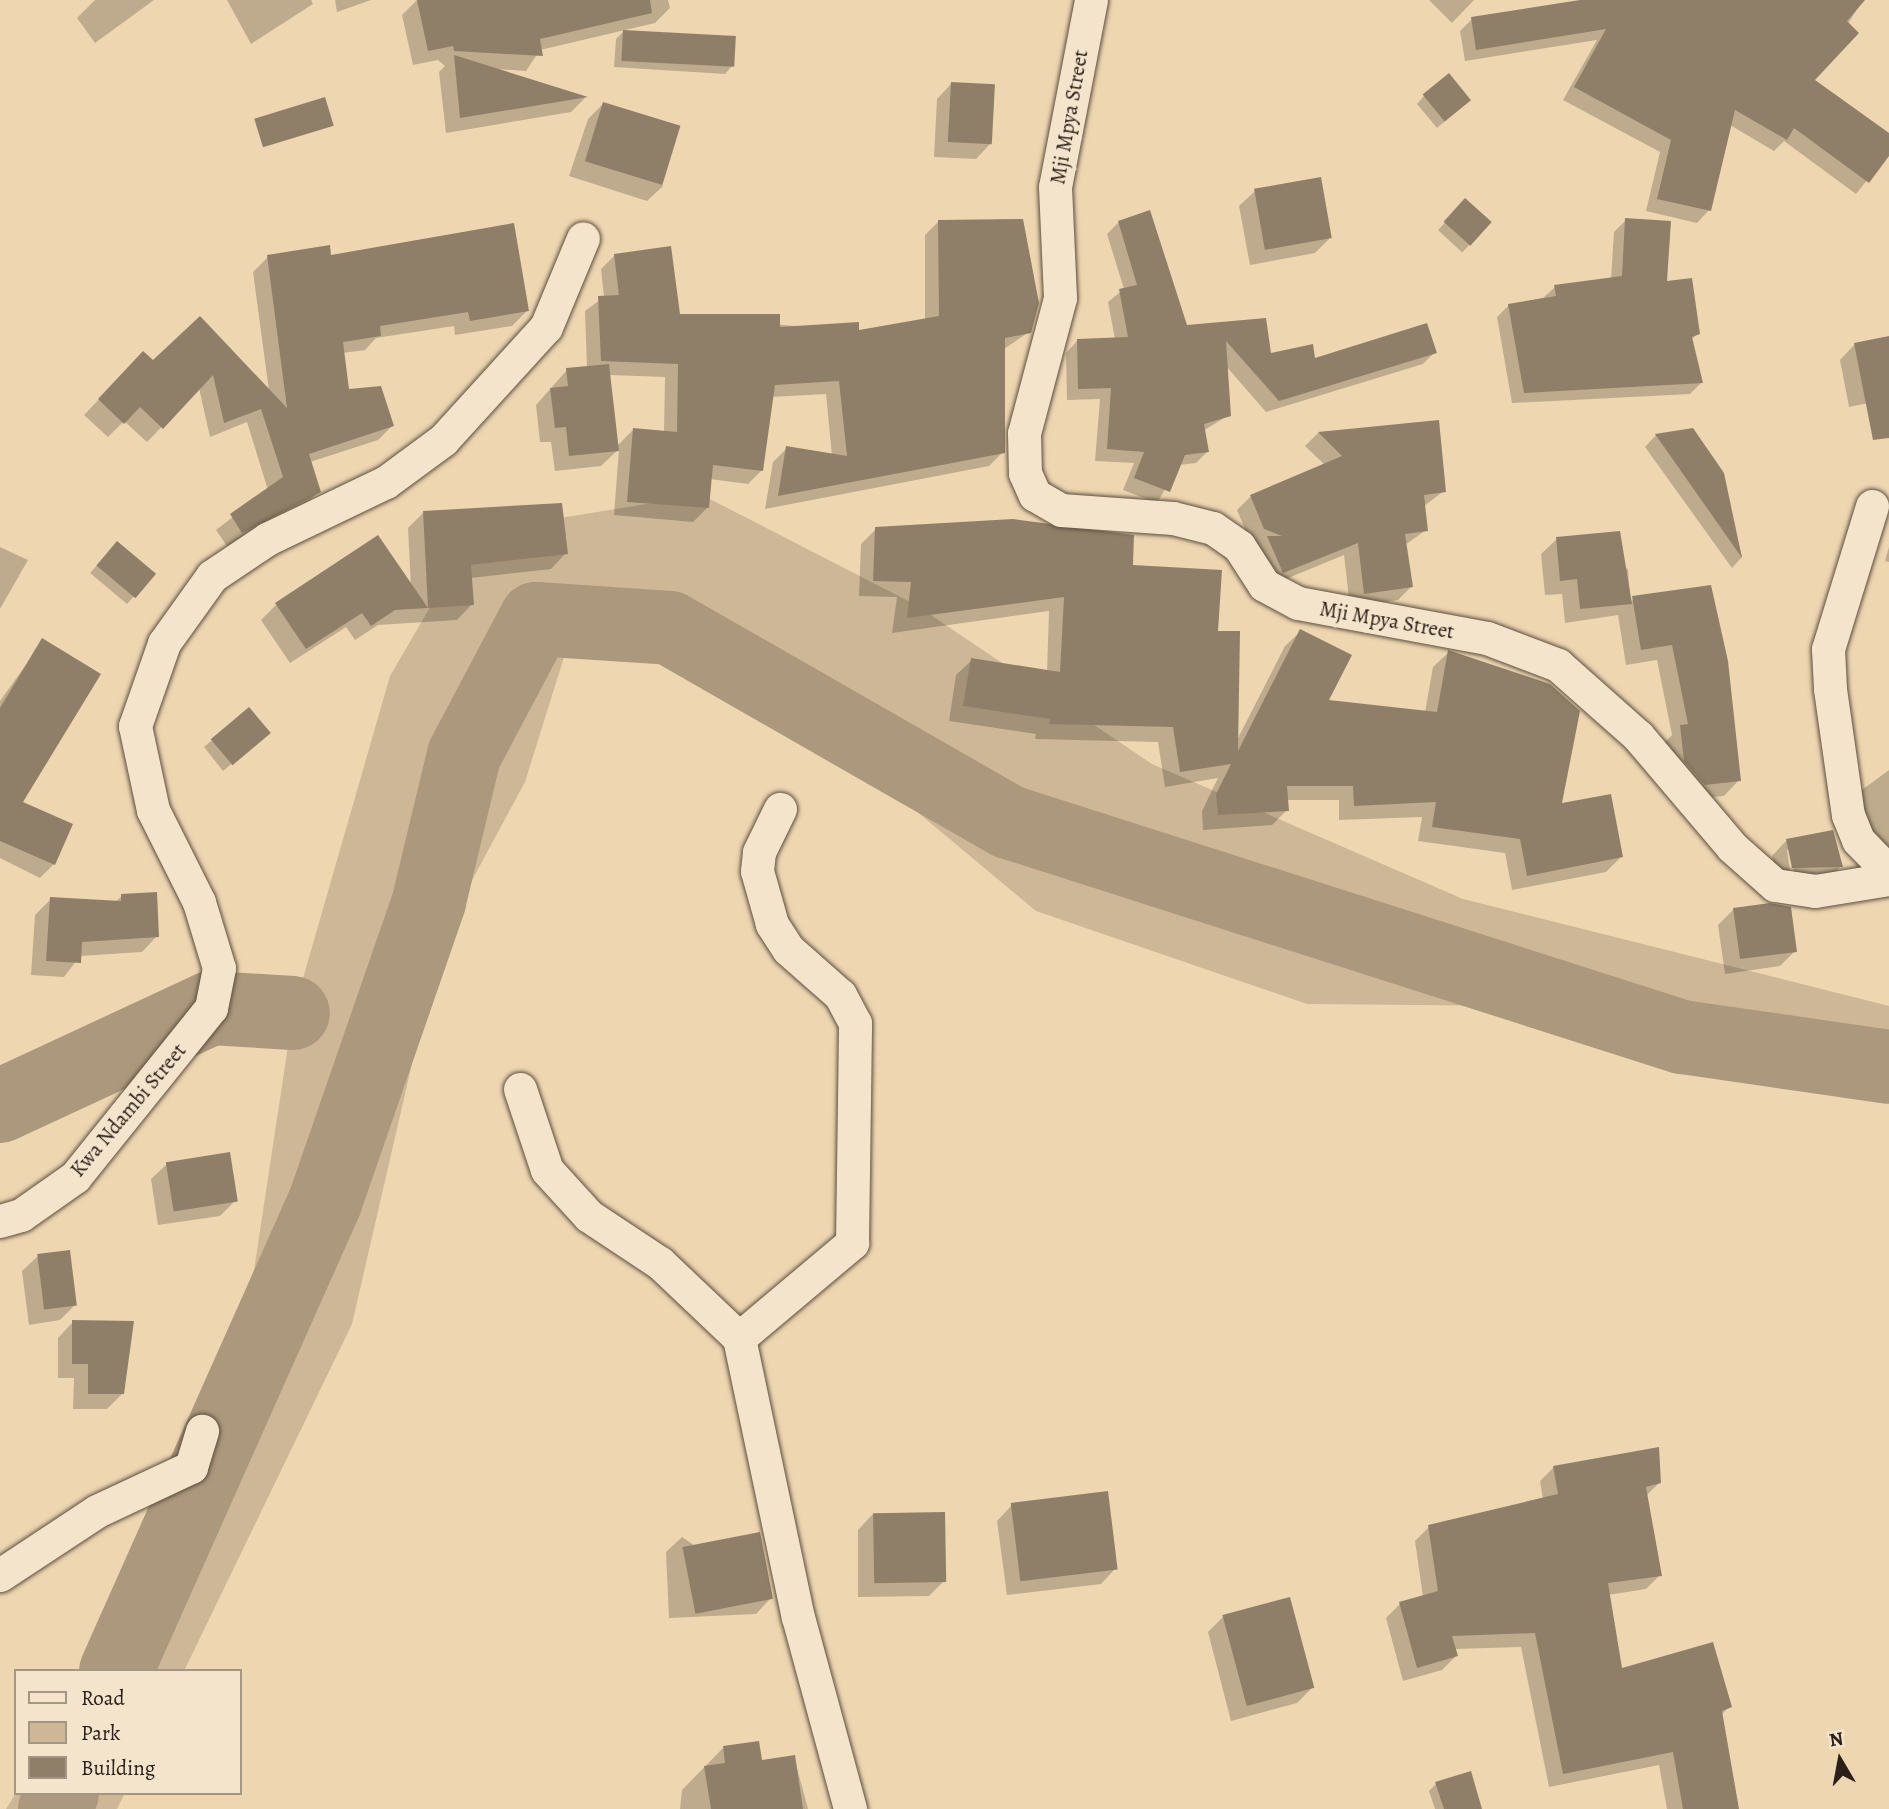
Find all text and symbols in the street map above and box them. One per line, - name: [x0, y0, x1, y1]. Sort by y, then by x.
- street label: Mji Mpya Street: [1045, 48, 1093, 186]
- street label: Mji Mpya Street: [1318, 596, 1456, 644]
- street label: Kwa Ndambi Street: [65, 1038, 191, 1182]
- legend: [14, 1669, 242, 1795]
- text: Road: [81, 1684, 125, 1712]
- text: Park: [81, 1719, 120, 1747]
- north arrow: [1805, 1725, 1875, 1795]
- text: N: [1827, 1725, 1845, 1753]
- text: Building: [81, 1754, 155, 1782]

